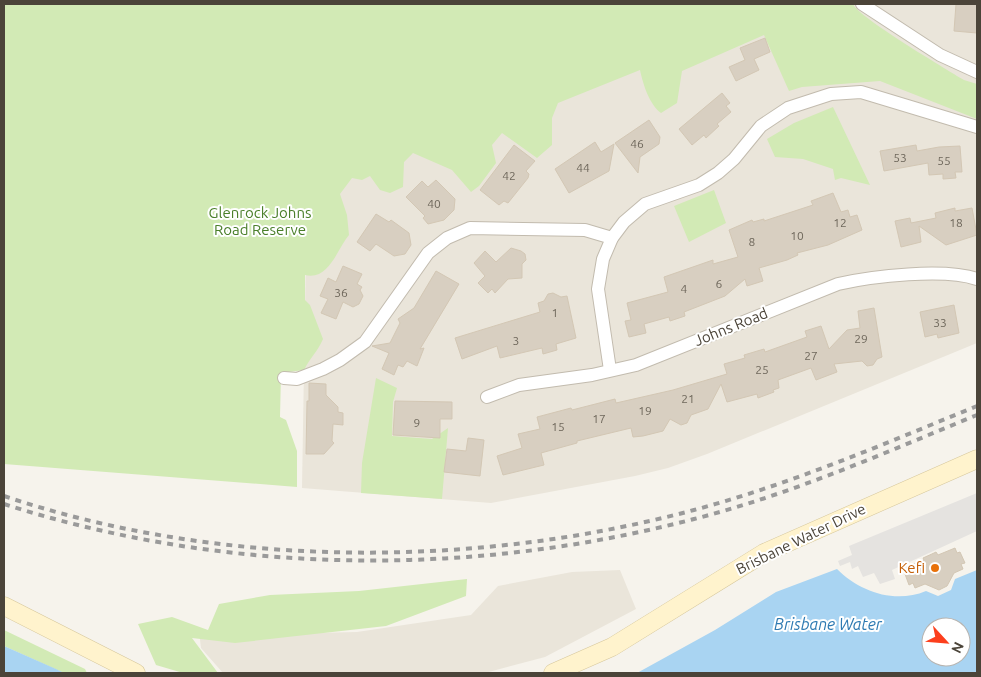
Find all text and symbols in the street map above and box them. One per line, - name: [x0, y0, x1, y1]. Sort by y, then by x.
- house number: 46: [630, 137, 644, 150]
- house number: 53: [893, 151, 907, 164]
- house number: 55: [937, 154, 951, 167]
- house number: 44: [576, 161, 590, 174]
- house number: 42: [502, 169, 516, 182]
- house number: 40: [427, 197, 441, 210]
- park label: Glenrock Johns Road Reserve: [209, 204, 311, 238]
- house number: 12: [833, 216, 847, 229]
- house number: 18: [949, 216, 963, 229]
- house number: 10: [790, 229, 804, 242]
- house number: 8: [749, 235, 756, 248]
- house number: 6: [716, 277, 723, 290]
- house number: 4: [681, 282, 688, 295]
- house number: 36: [334, 286, 348, 299]
- street label: Johns Road: [692, 304, 770, 349]
- house number: 1: [552, 306, 558, 319]
- house number: 33: [933, 316, 947, 329]
- house number: 29: [854, 332, 868, 345]
- house number: 3: [513, 334, 519, 347]
- house number: 27: [804, 349, 818, 362]
- house number: 25: [755, 363, 769, 376]
- house number: 21: [681, 392, 695, 405]
- house number: 19: [638, 404, 652, 417]
- house number: 17: [592, 412, 606, 425]
- house number: 9: [414, 416, 420, 429]
- house number: 15: [551, 420, 565, 433]
- street label: Brisbane Water Drive: [733, 500, 868, 577]
- place label: Kefi: [898, 559, 925, 576]
- marker: Kefi: [929, 562, 941, 574]
- water label: Brisbane Water: [774, 615, 883, 633]
- north arrow: [921, 617, 971, 667]
- text: N: [948, 639, 967, 656]

